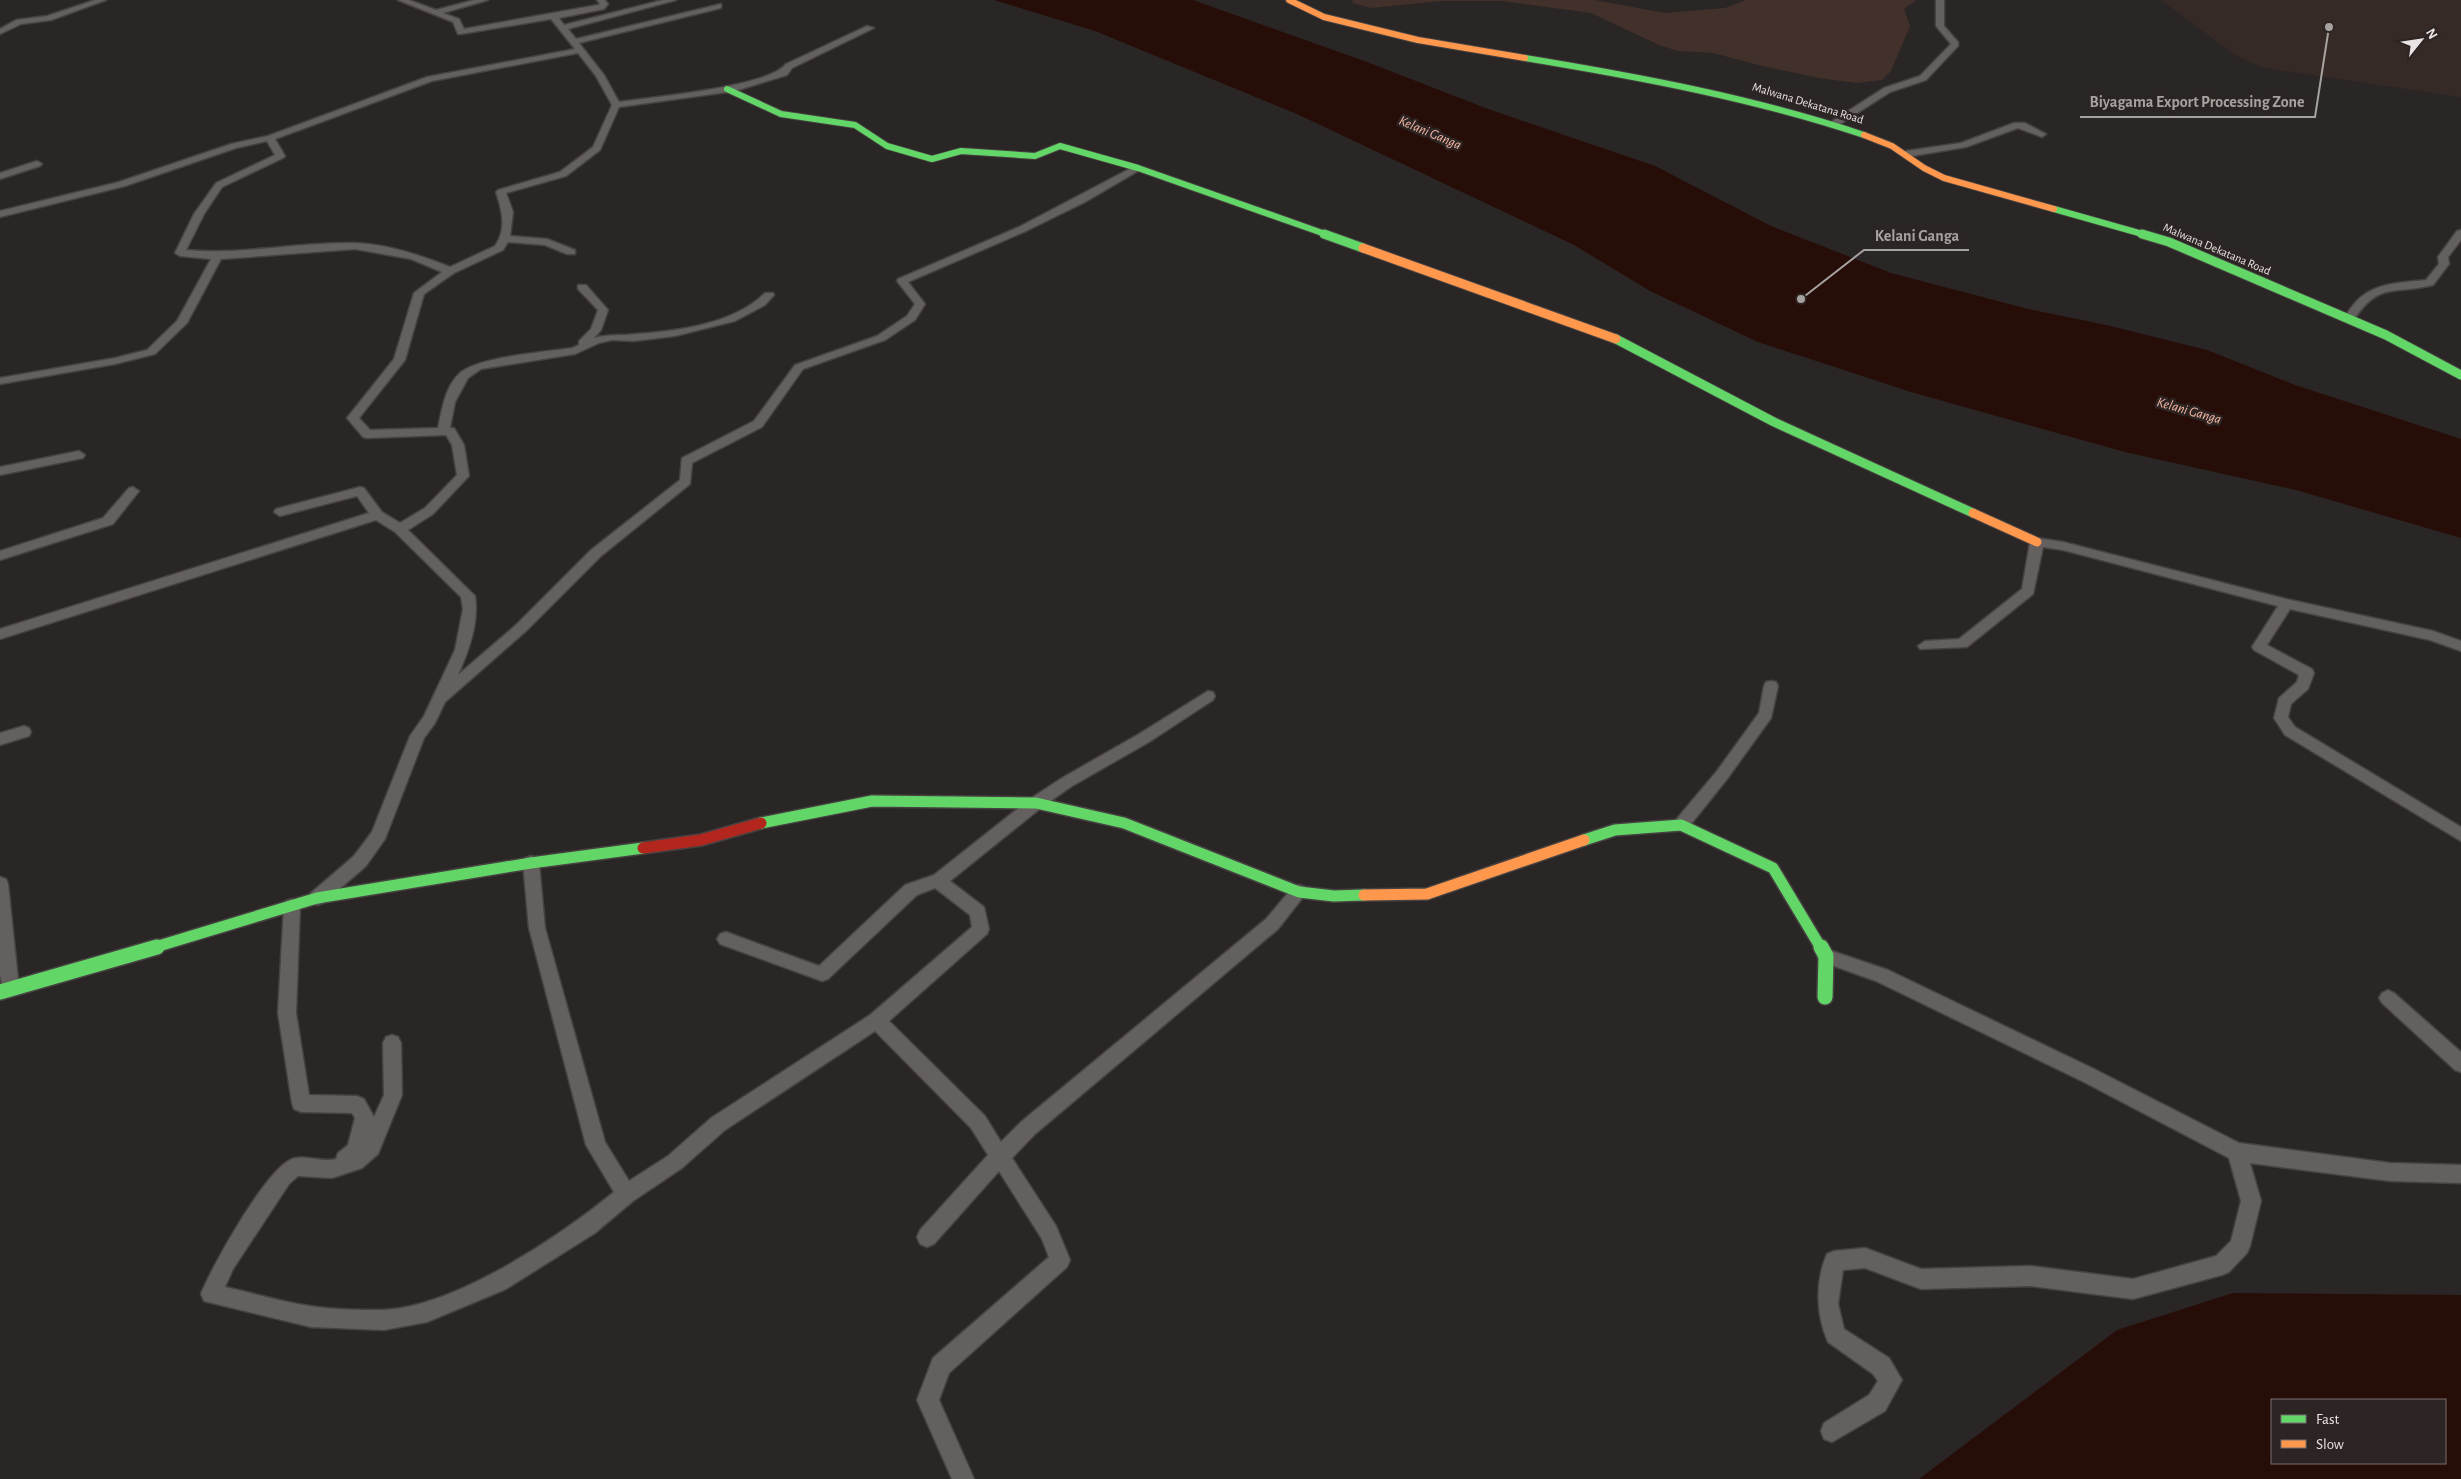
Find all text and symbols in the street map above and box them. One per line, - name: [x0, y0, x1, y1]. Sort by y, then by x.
- north arrow: [2396, 15, 2446, 65]
- text: N: [2423, 26, 2440, 42]
- street label: Malwana Dekatana Road: [1751, 80, 1865, 126]
- callout: Biyagama Export Processing Zone: [2080, 86, 2315, 117]
- text: Biyagama Export Processing Zone: [2089, 94, 2305, 111]
- water label: Kelani Ganga: [1397, 114, 1463, 152]
- callout: Kelani Ganga: [1864, 219, 1969, 250]
- street label: Malwana Dekatana Road: [2161, 221, 2273, 277]
- text: Kelani Ganga: [1875, 228, 1959, 244]
- water label: Kelani Ganga: [2155, 395, 2223, 427]
- legend: [2271, 1399, 2446, 1464]
- text: Fast: [2316, 1412, 2340, 1427]
- text: Slow: [2316, 1437, 2344, 1452]

